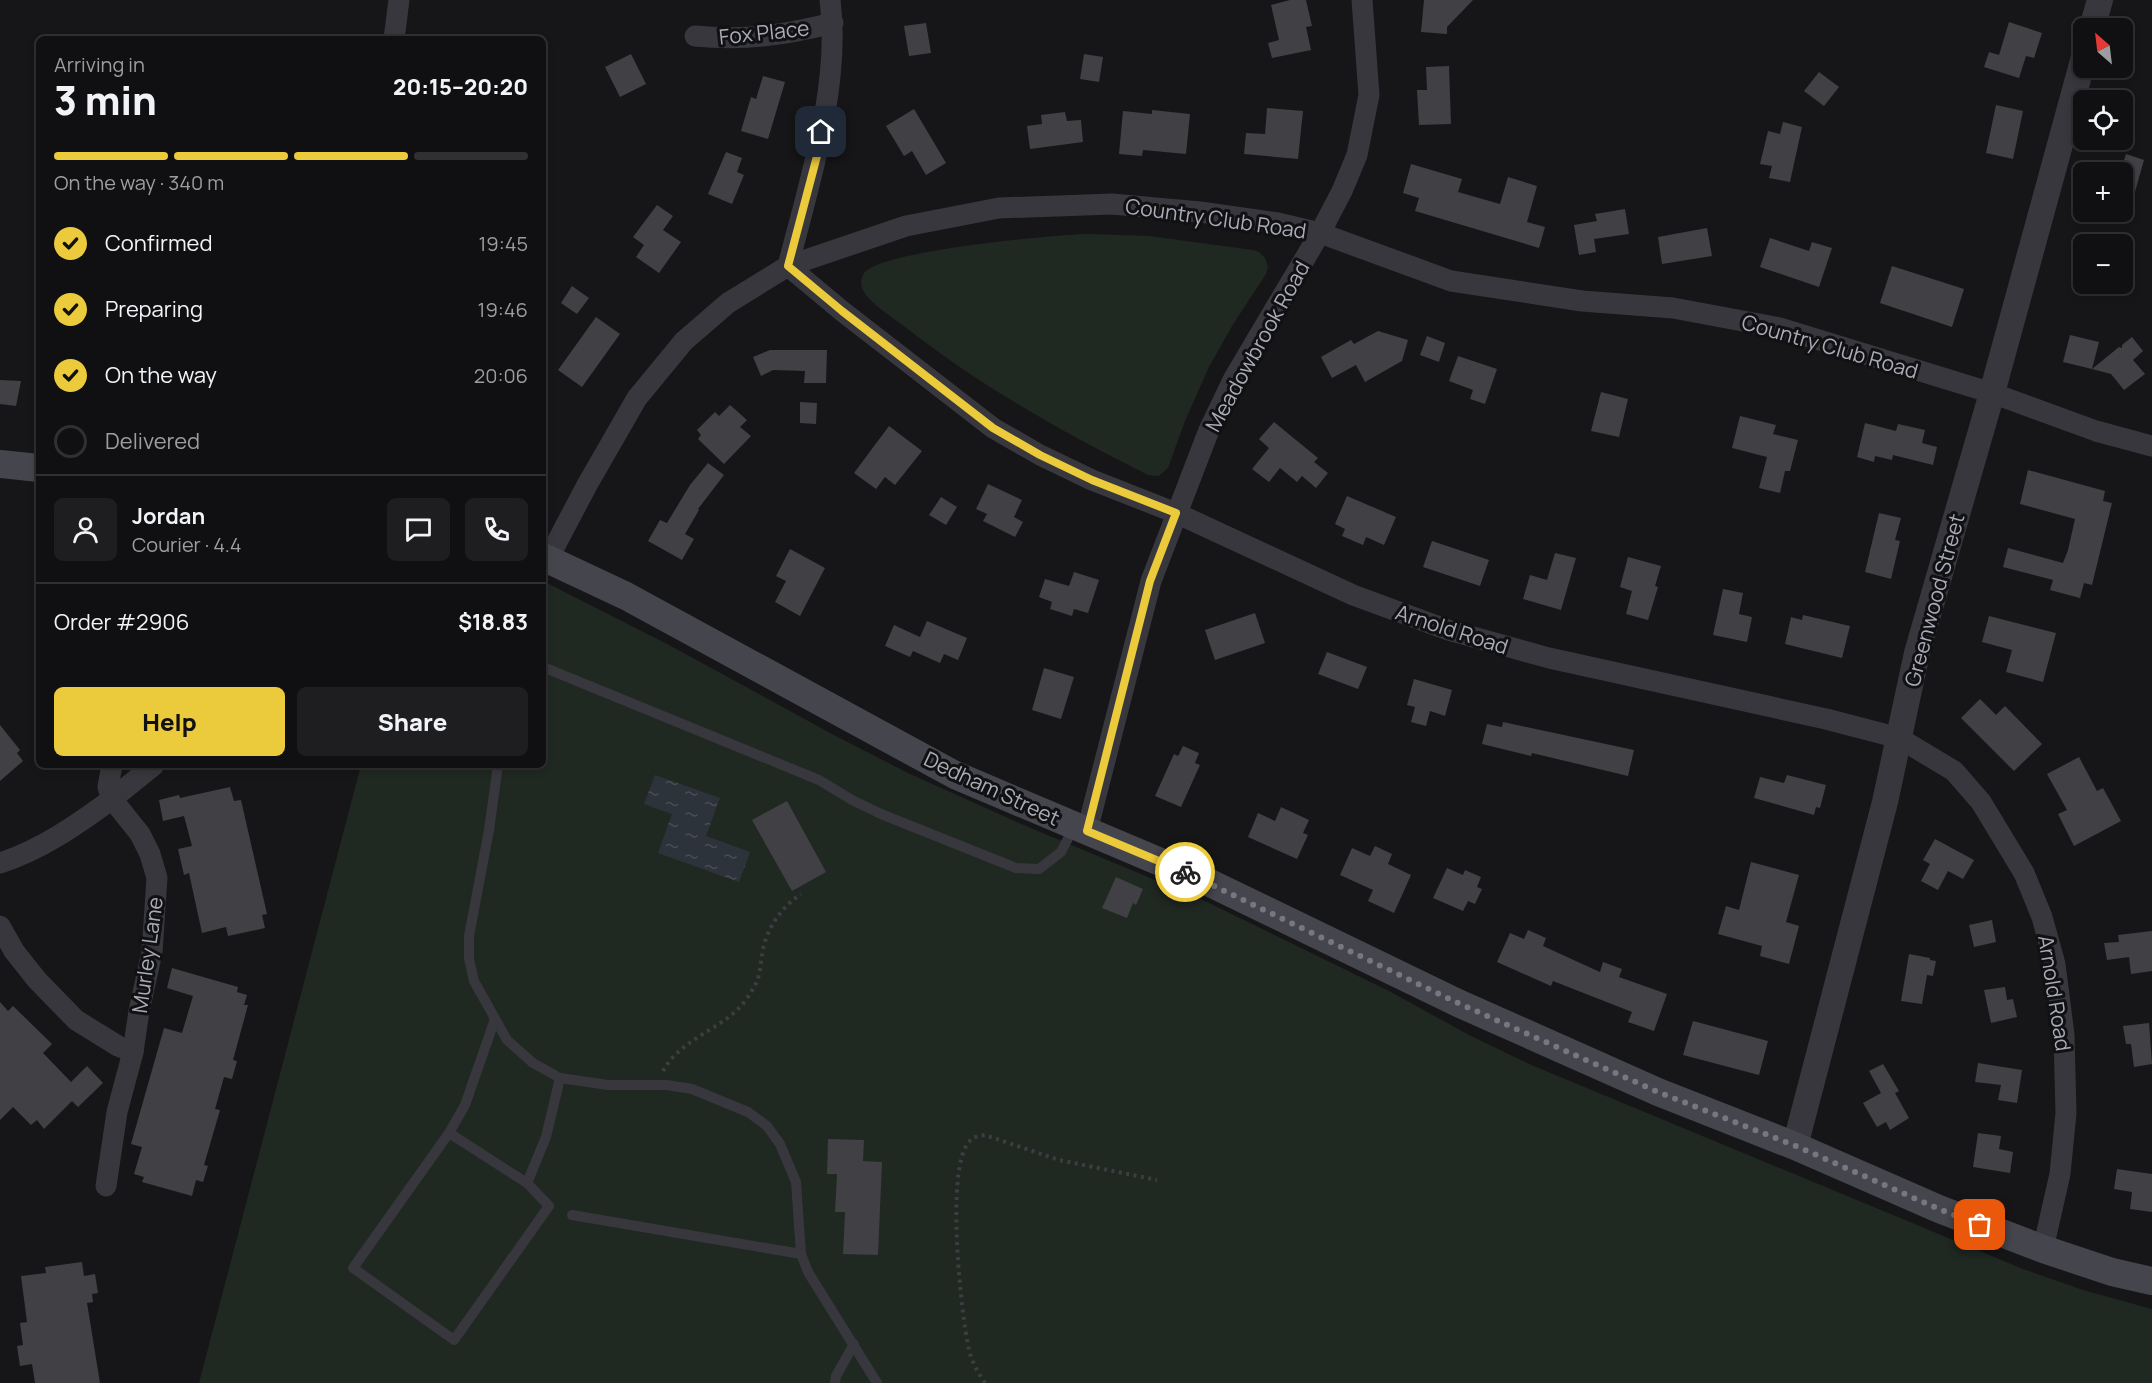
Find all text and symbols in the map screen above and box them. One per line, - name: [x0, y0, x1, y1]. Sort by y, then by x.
- street label: Fox Place: [717, 13, 811, 51]
- north arrow: [2073, 18, 2133, 78]
- map controls: [2073, 18, 2133, 294]
- text: Arriving in: [54, 51, 145, 78]
- text: 20:15–20:20: [393, 72, 528, 102]
- text: 3 min: [54, 73, 157, 127]
- button: locate: [2073, 90, 2133, 150]
- pin: [795, 106, 846, 157]
- icon: home: [804, 115, 837, 148]
- button: +: [2073, 162, 2133, 222]
- text: On the way · 340 m: [54, 169, 224, 196]
- street label: Country Club Road: [1124, 191, 1308, 245]
- icon: check: [54, 227, 87, 260]
- text: Confirmed: [105, 228, 213, 258]
- text: 19:45: [478, 230, 528, 257]
- button: −: [2073, 234, 2133, 294]
- street label: Meadowbrook Road: [1198, 256, 1316, 436]
- icon: check: [54, 293, 87, 326]
- text: Preparing: [105, 294, 203, 324]
- text: 19:46: [478, 296, 528, 323]
- street label: Country Club Road: [1739, 307, 1921, 385]
- icon: check: [54, 359, 87, 392]
- text: On the way: [105, 360, 217, 390]
- text: 20:06: [474, 362, 528, 389]
- text: Delivered: [105, 426, 200, 456]
- button: person: [54, 498, 117, 561]
- button: chat: [387, 498, 450, 561]
- button: phone: [465, 498, 528, 561]
- text: Jordan: [132, 501, 205, 531]
- street label: Greenwood Street: [1897, 511, 1971, 689]
- text: Courier · 4.4: [132, 531, 242, 558]
- street label: Arnold Road: [1392, 598, 1512, 660]
- text: Order #2906: [54, 607, 189, 637]
- text: $18.83: [458, 607, 528, 637]
- button: Help: [54, 687, 285, 756]
- button: Share: [297, 687, 528, 756]
- street label: Dedham Street: [920, 744, 1064, 832]
- courier: [1155, 842, 1215, 902]
- icon: bike: [1169, 856, 1202, 889]
- street label: Murley Lane: [125, 895, 169, 1015]
- street label: Arnold Road: [2032, 933, 2078, 1053]
- pin: [1954, 1199, 2005, 1250]
- icon: bag: [1963, 1208, 1996, 1241]

